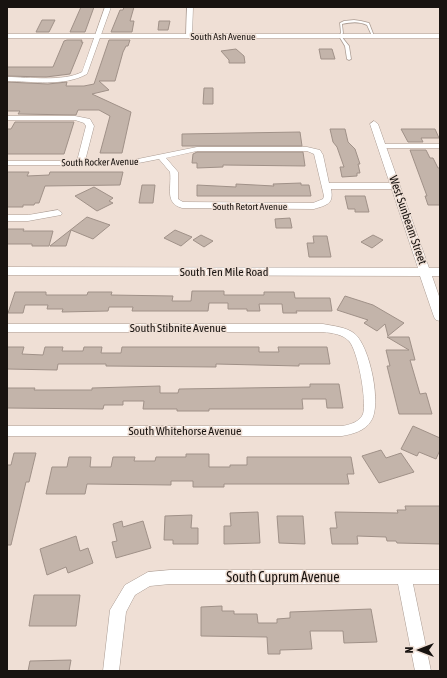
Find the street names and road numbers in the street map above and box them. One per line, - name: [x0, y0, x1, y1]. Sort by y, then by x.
- street label: South Ash Avenue: [190, 31, 256, 42]
- street label: South Rocker Avenue: [61, 156, 139, 168]
- street label: West Sunbeam Street: [386, 174, 430, 267]
- street label: South Retort Avenue: [213, 201, 288, 212]
- street label: South Ten Mile Road: [180, 265, 268, 279]
- street label: South Stibnite Avenue: [130, 321, 226, 335]
- street label: South Whitehorse Avenue: [128, 424, 242, 438]
- street label: South Cuprum Avenue: [226, 569, 340, 585]

